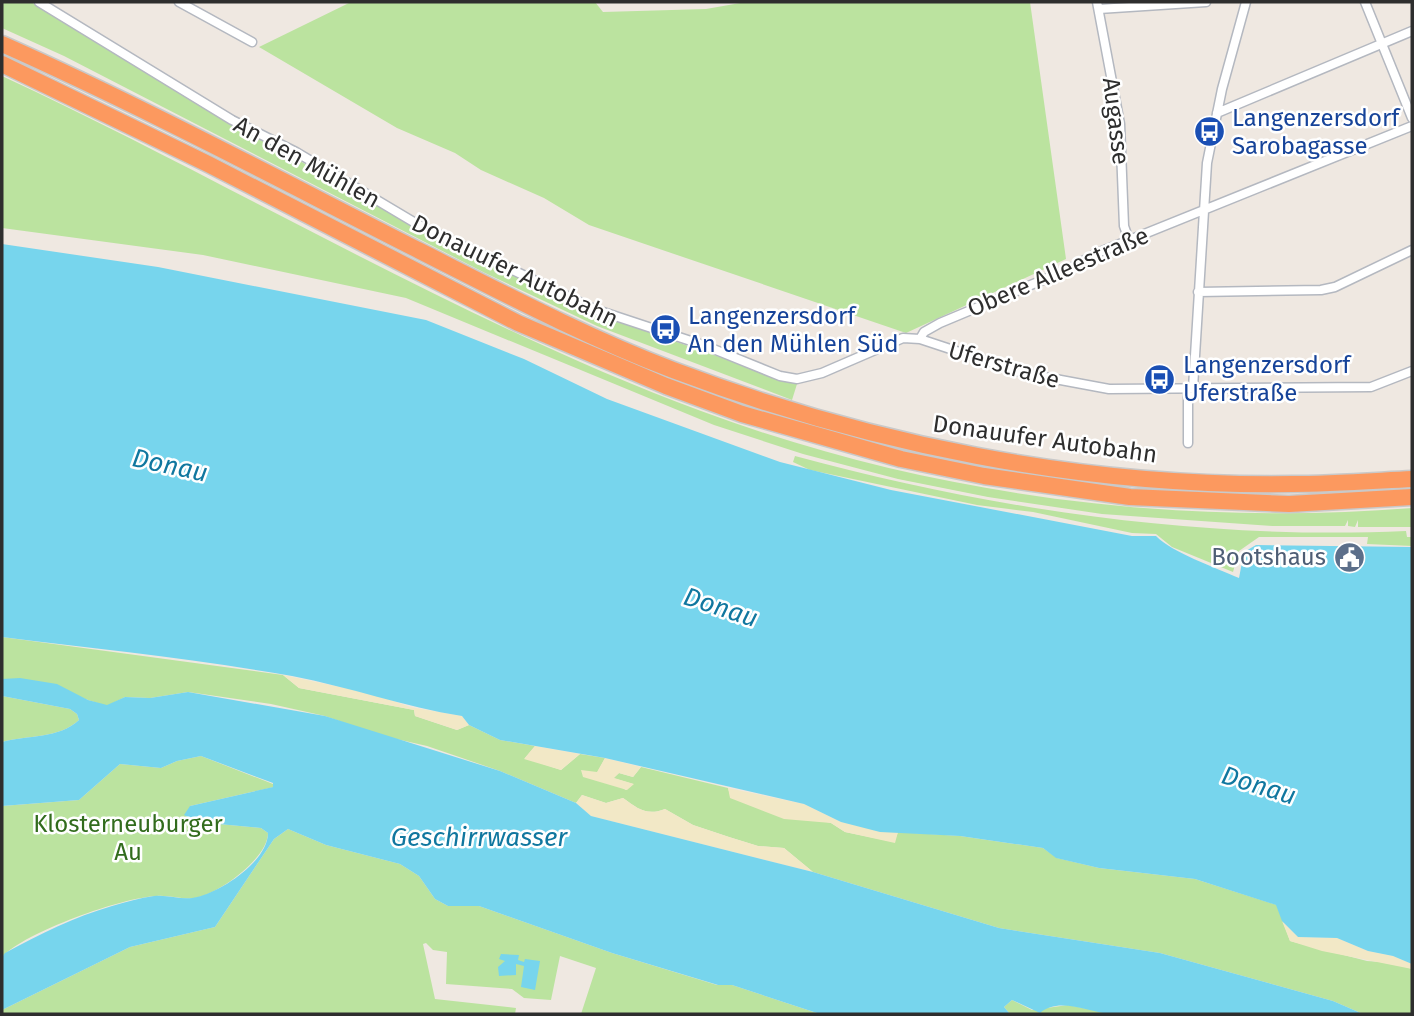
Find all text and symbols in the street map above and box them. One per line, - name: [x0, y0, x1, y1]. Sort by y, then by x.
- street label: Augasse: [1097, 76, 1135, 166]
- place label: Langenzersdorf Sarobagasse: [1232, 104, 1401, 160]
- street label: An den Mühlen: [229, 110, 385, 214]
- bus stop icon: Langenzersdorf Sarobagasse: [1192, 115, 1226, 149]
- street label: Donauufer Autobahn: [407, 209, 623, 333]
- street label: Obere Alleestraße: [963, 221, 1153, 323]
- place label: Langenzersdorf An den Mühlen Süd: [688, 302, 899, 358]
- bus stop icon: Langenzersdorf An den Mühlen Süd: [648, 313, 682, 347]
- street label: Uferstraße: [945, 336, 1063, 394]
- place label: Langenzersdorf Uferstraße: [1183, 351, 1352, 407]
- bus stop icon: Langenzersdorf Uferstraße: [1143, 362, 1177, 396]
- street label: Donauufer Autobahn: [931, 409, 1159, 469]
- water label: Donau: [129, 442, 211, 489]
- public building icon: Bootshaus: [1332, 540, 1366, 574]
- place label: Bootshaus: [1211, 543, 1326, 571]
- water label: Donau: [680, 581, 762, 634]
- water label: Donau: [1218, 759, 1300, 811]
- park label: Klosterneuburger Au: [33, 810, 224, 866]
- water label: Geschirrwasser: [391, 822, 568, 853]

